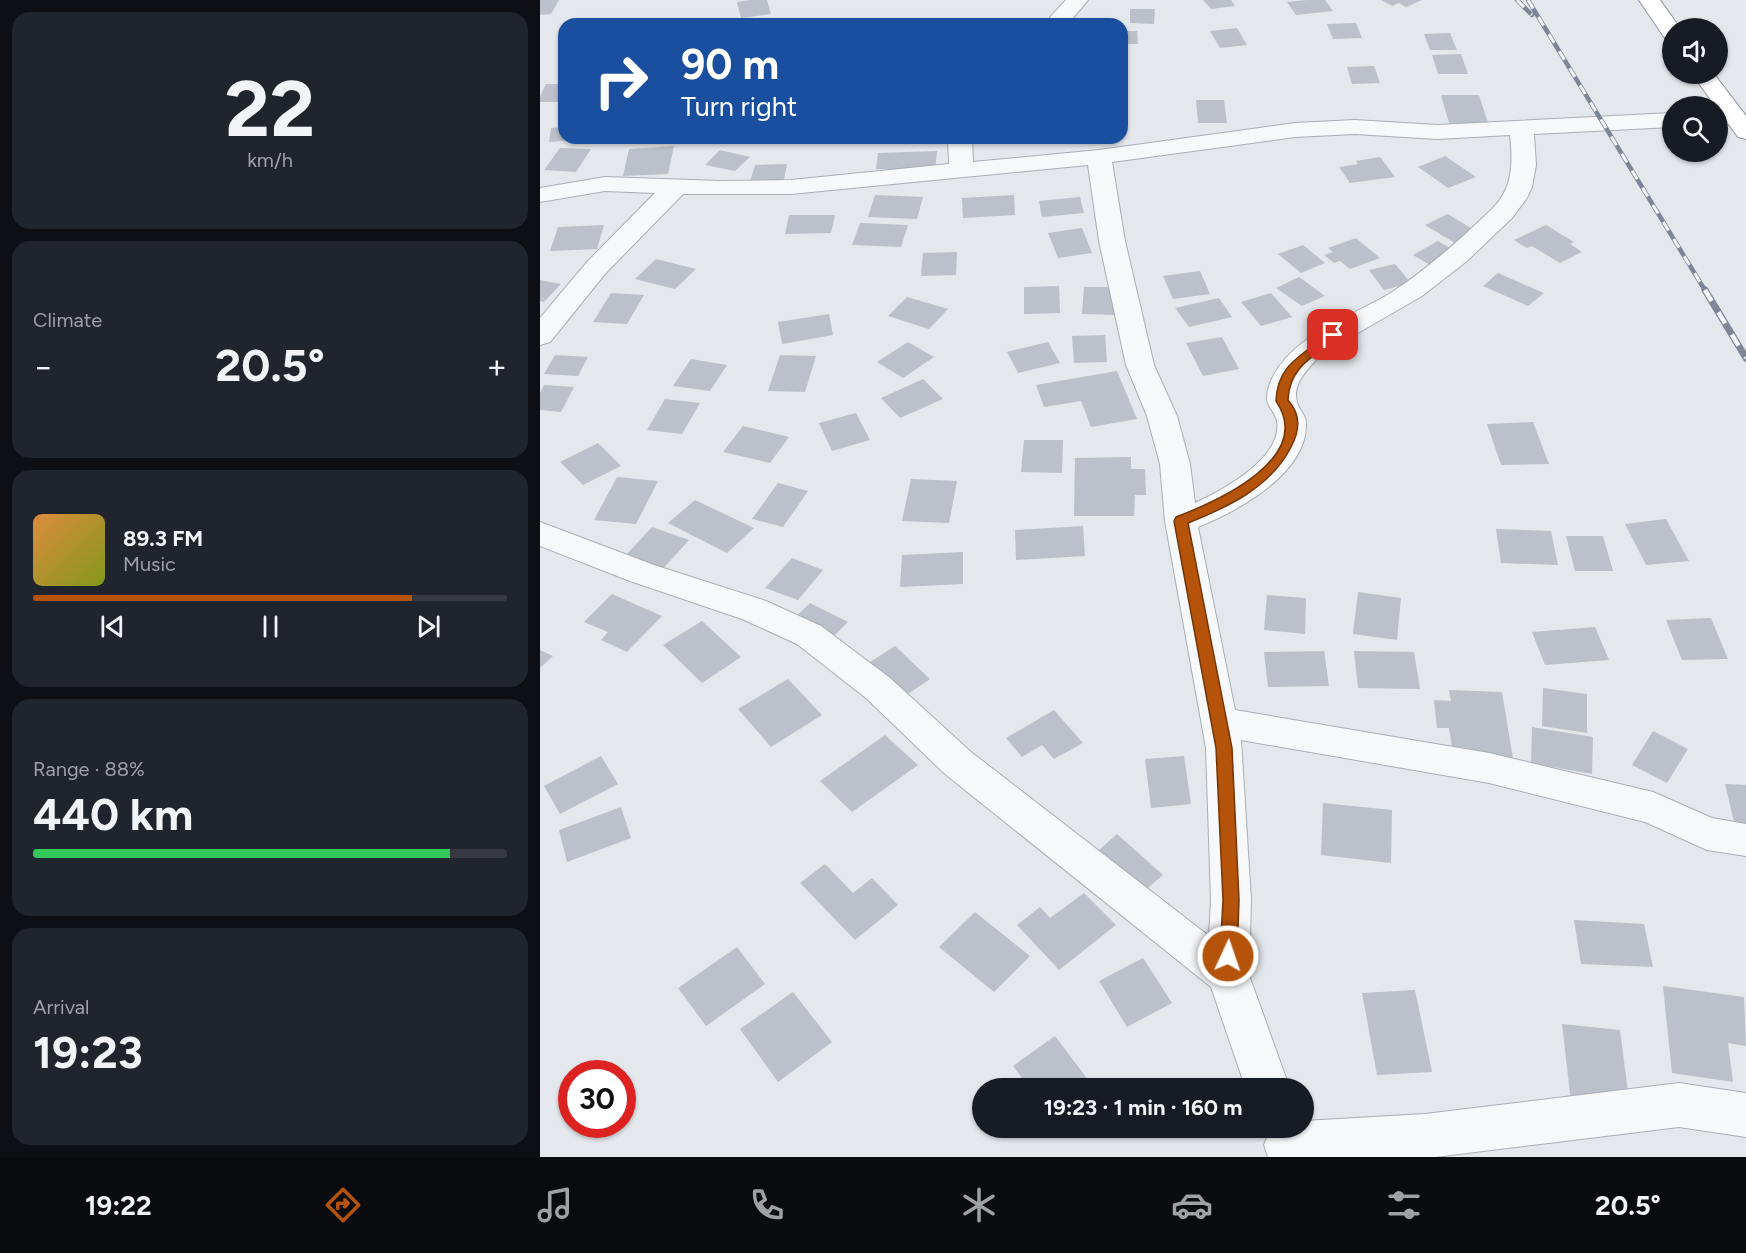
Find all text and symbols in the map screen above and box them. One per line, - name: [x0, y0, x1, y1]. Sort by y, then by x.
- map controls: [1662, 18, 1728, 162]
- button: sound: [1662, 18, 1728, 84]
- text: 90 m: [681, 39, 779, 90]
- icon: right: [582, 42, 660, 120]
- text: 22: [225, 62, 315, 156]
- text: Turn right: [681, 90, 797, 123]
- button: search: [1662, 96, 1728, 162]
- text: km/h: [247, 148, 293, 172]
- text: Climate: [33, 308, 102, 332]
- pin: [1307, 309, 1358, 360]
- icon: arrive: [1316, 318, 1349, 351]
- text: 20.5°: [215, 338, 325, 392]
- text: −: [33, 347, 54, 386]
- text: +: [486, 347, 507, 386]
- text: 89.3 FM: [123, 525, 203, 552]
- text: Music: [123, 552, 176, 576]
- icon: previous: [96, 610, 129, 643]
- icon: pause: [254, 610, 287, 643]
- icon: next: [412, 610, 445, 643]
- text: Range · 88%: [33, 757, 145, 781]
- text: 440 km: [33, 787, 193, 841]
- position arrow: [1196, 924, 1260, 988]
- text: Arrival: [33, 995, 89, 1019]
- text: 19:23: [33, 1025, 143, 1079]
- speed limit sign: 30: [558, 1060, 636, 1138]
- text: 19:23 · 1 min · 160 m: [1044, 1094, 1242, 1121]
- icon: directions: [322, 1184, 364, 1226]
- icon: music: [534, 1184, 576, 1226]
- icon: phone: [746, 1184, 788, 1226]
- icon: climate: [958, 1184, 1000, 1226]
- icon: car: [1171, 1184, 1213, 1226]
- icon: filters: [1383, 1184, 1425, 1226]
- text: 19:22: [85, 1189, 152, 1222]
- text: 20.5°: [1595, 1189, 1661, 1222]

